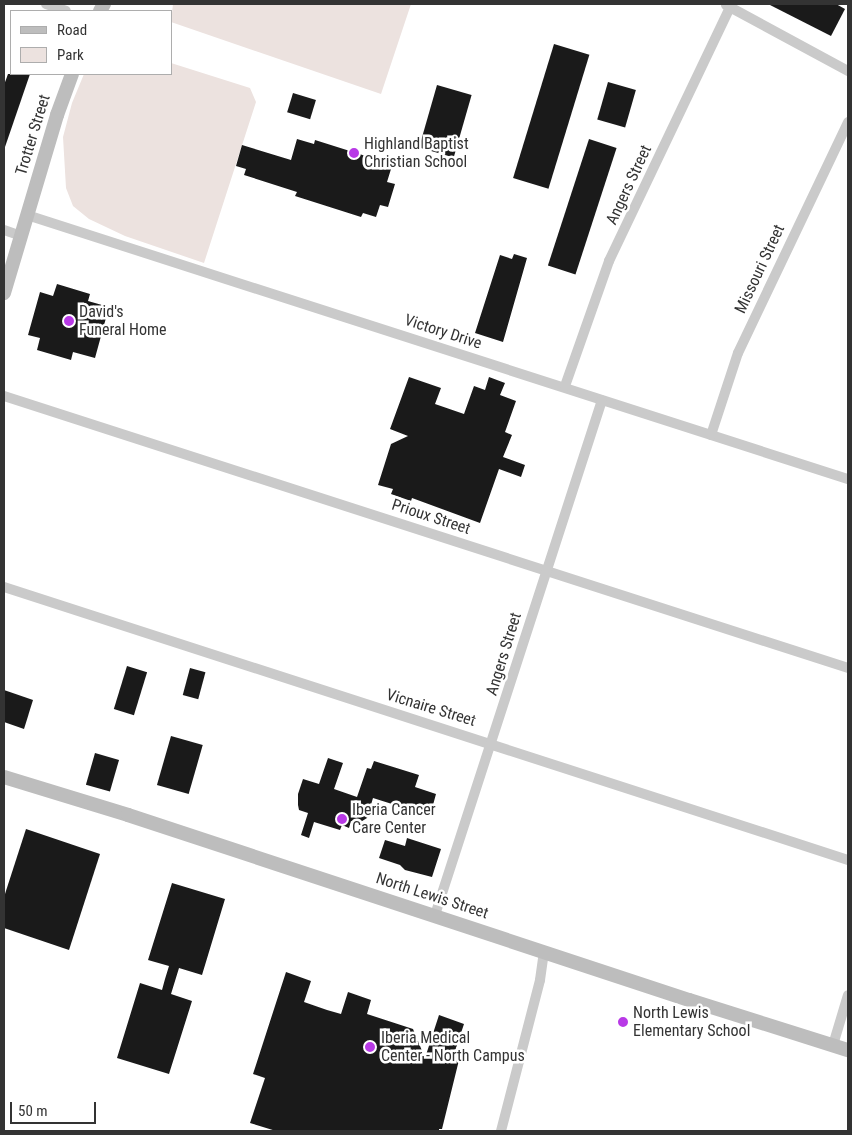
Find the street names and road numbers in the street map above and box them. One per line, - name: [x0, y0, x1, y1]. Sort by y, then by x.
- street label: Trotter Street: [12, 92, 54, 178]
- street label: Angers Street: [602, 142, 656, 228]
- street label: Missouri Street: [731, 222, 789, 316]
- street label: Victory Drive: [402, 311, 484, 353]
- street label: Prioux Street: [389, 495, 473, 539]
- street label: Angers Street: [482, 610, 526, 698]
- street label: Vicnaire Street: [384, 685, 478, 731]
- street label: North Lewis Street: [373, 869, 491, 923]

